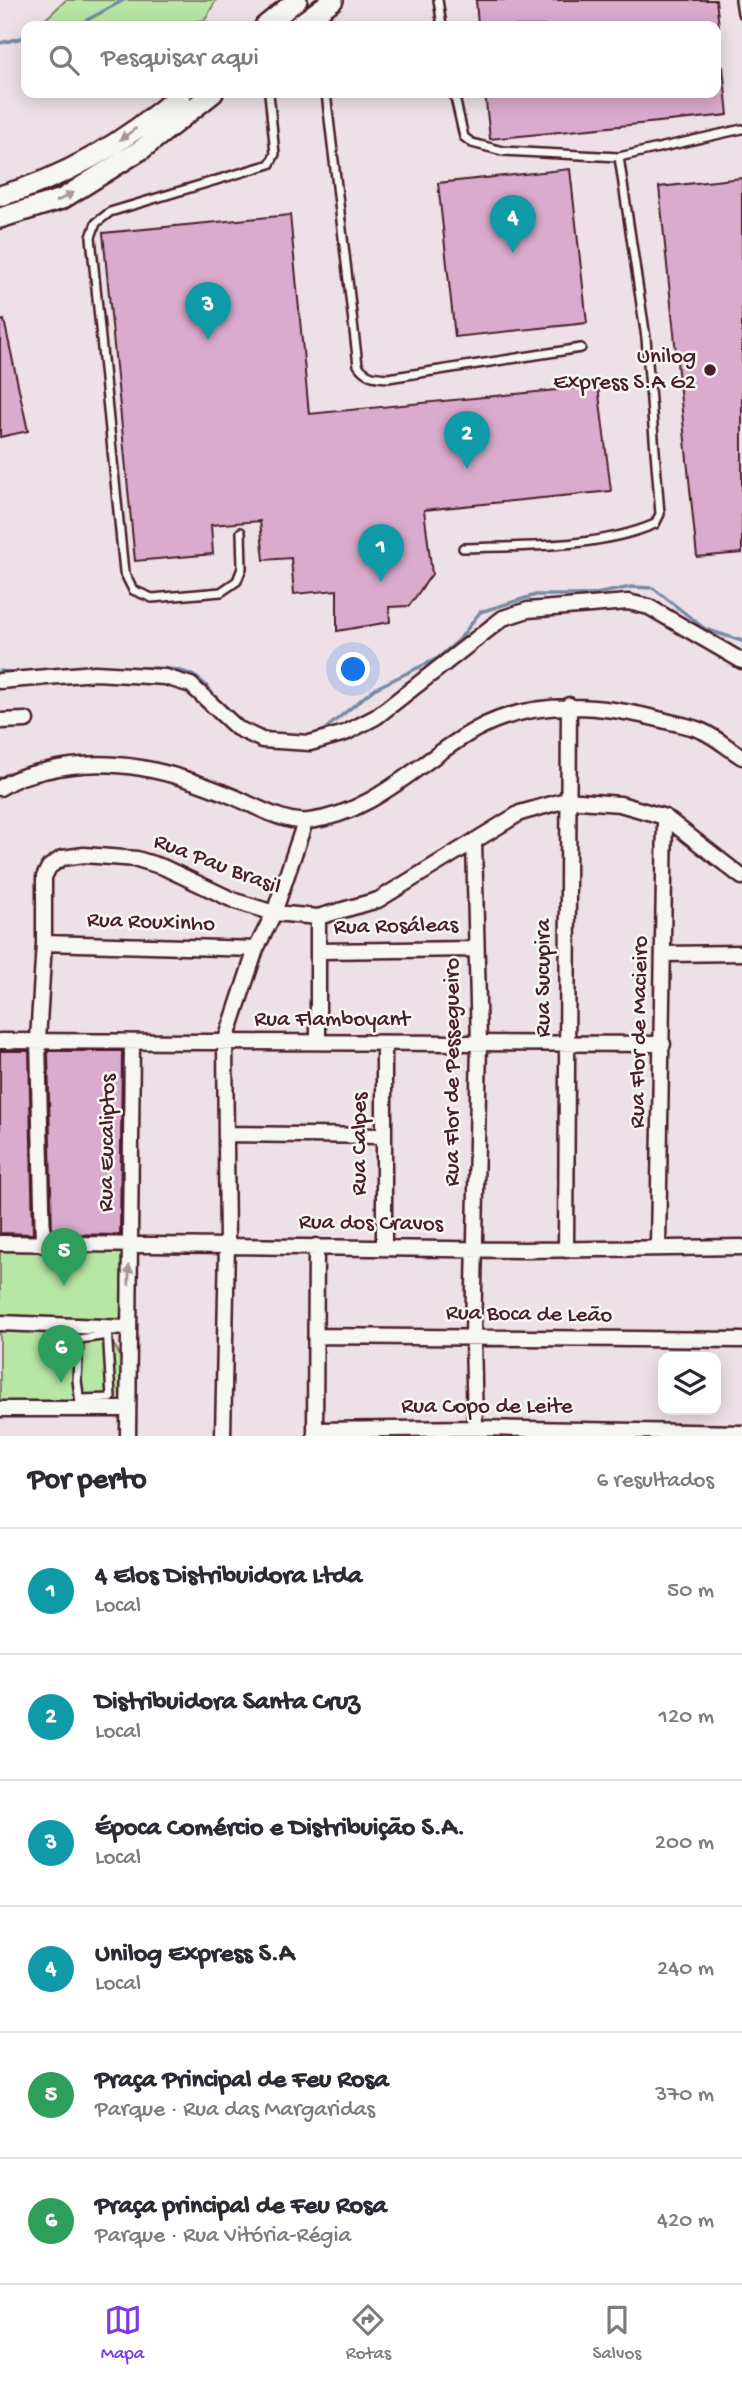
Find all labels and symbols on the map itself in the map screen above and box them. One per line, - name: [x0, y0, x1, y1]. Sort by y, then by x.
- one-way arrow: [119, 127, 137, 141]
- one-way arrow: [55, 191, 75, 203]
- pin: 4: [490, 195, 536, 253]
- pin: 3: [185, 282, 231, 340]
- place label: Unilog Express S.A G2: [553, 344, 696, 397]
- marker: Unilog Express S.A G2: [702, 362, 718, 378]
- pin: 2: [444, 411, 490, 469]
- pin: 1: [358, 524, 404, 582]
- your location: [336, 652, 370, 686]
- street label: Rua Pau Brasil: [150, 828, 284, 902]
- street label: Rua Rouxinho: [86, 907, 216, 939]
- street label: Rua Rosáleas: [334, 912, 459, 942]
- street label: Rua Sucupira: [531, 918, 558, 1037]
- street label: Rua Flor de Macieiro: [625, 935, 655, 1129]
- street label: Rua Flor de Pessegueiro: [440, 958, 467, 1186]
- street label: Rua Flamboyant: [254, 1007, 411, 1034]
- street label: Rua Eucaliptos: [93, 1073, 123, 1212]
- street label: Rua Calpes: [347, 1092, 374, 1196]
- street label: Rua dos Cravos: [299, 1209, 444, 1239]
- pin: 5: [41, 1228, 87, 1286]
- one-way arrow: [123, 1264, 135, 1286]
- street label: Rua Boca de Leão: [445, 1300, 613, 1330]
- pin: 6: [38, 1325, 84, 1383]
- street label: Rua Copo de Leite: [401, 1394, 574, 1421]

